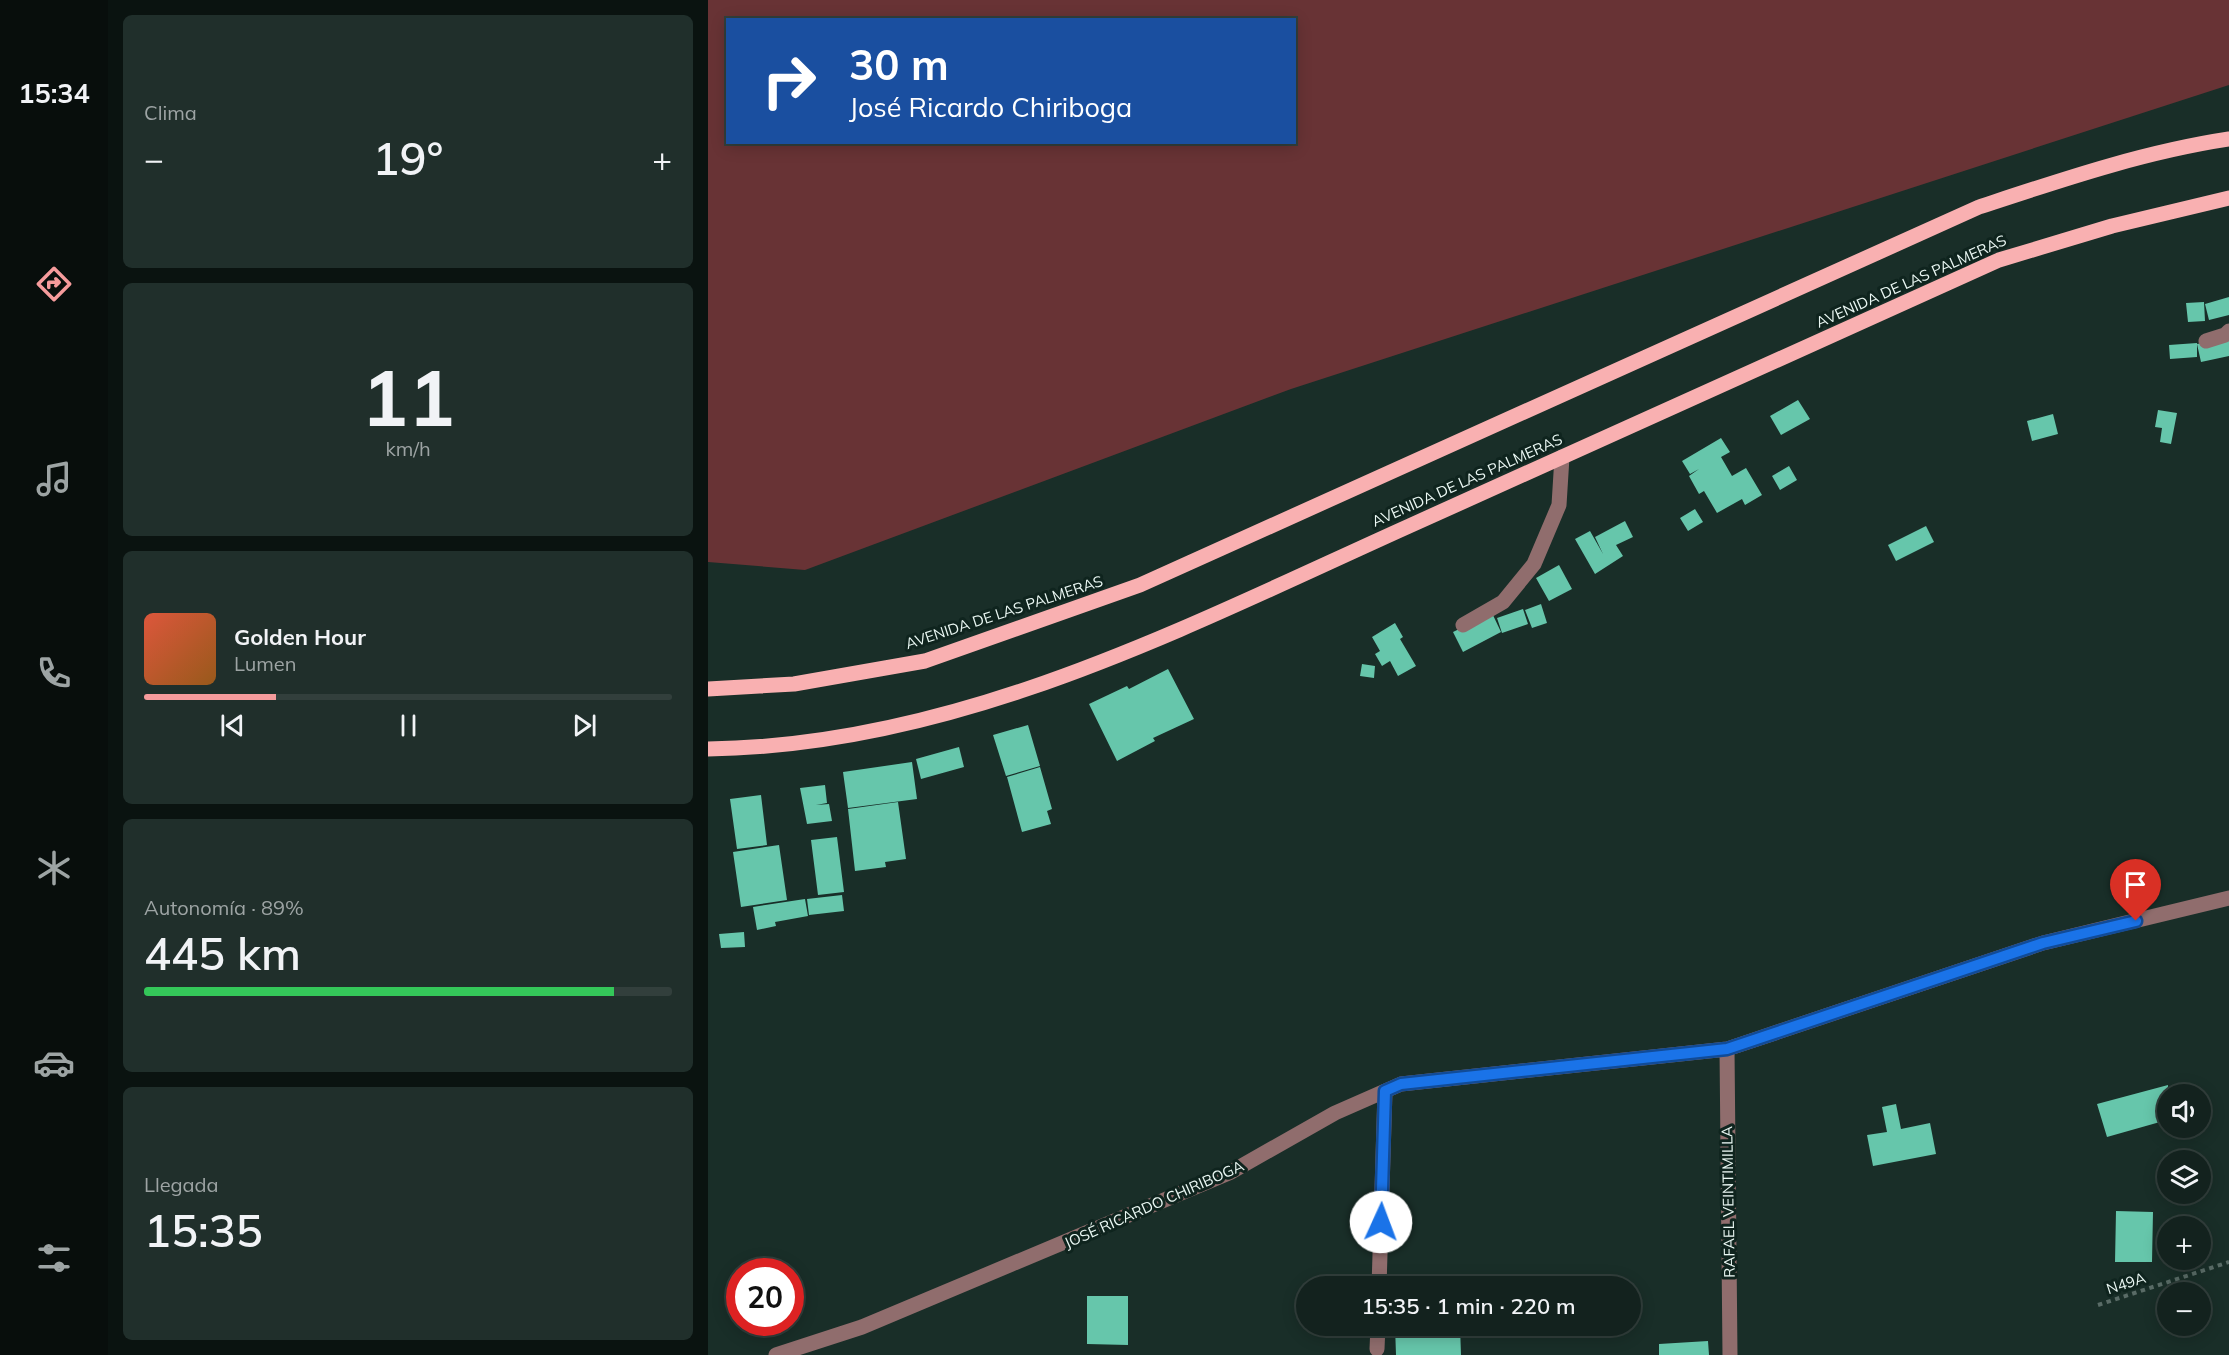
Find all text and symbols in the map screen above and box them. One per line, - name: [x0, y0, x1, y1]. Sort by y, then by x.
- text: 30 m: [849, 38, 949, 91]
- icon: right: [750, 42, 828, 120]
- text: 15:34: [18, 76, 90, 110]
- text: José Ricardo Chiriboga: [849, 90, 1132, 124]
- text: Clima: [144, 100, 197, 125]
- text: 19°: [373, 130, 443, 186]
- text: −: [144, 138, 164, 179]
- text: +: [652, 138, 672, 179]
- street label: AVENIDA DE LAS PALMERAS: [1813, 230, 2009, 332]
- icon: directions: [33, 263, 75, 305]
- text: 11: [361, 348, 455, 446]
- street label: AVENIDA DE LAS PALMERAS: [1369, 429, 1565, 531]
- text: km/h: [385, 436, 431, 461]
- icon: music: [33, 458, 75, 500]
- street label: AVENIDA DE LAS PALMERAS: [903, 571, 1105, 653]
- text: Golden Hour: [234, 623, 366, 651]
- text: Lumen: [234, 651, 296, 676]
- icon: phone: [33, 652, 75, 694]
- icon: previous: [216, 709, 249, 742]
- icon: pause: [392, 709, 425, 742]
- icon: next: [568, 709, 601, 742]
- icon: climate: [33, 847, 75, 889]
- pin: [2110, 859, 2161, 921]
- icon: arrive: [2119, 868, 2152, 901]
- text: Autonomía · 89%: [144, 895, 304, 920]
- text: 445 km: [144, 925, 301, 981]
- icon: car: [33, 1042, 75, 1084]
- map controls: [2157, 1084, 2211, 1336]
- button: sound: [2157, 1084, 2211, 1138]
- street label: RAFAEL VEINTIMILLA: [1717, 1126, 1739, 1278]
- button: layers: [2157, 1150, 2211, 1204]
- street label: JOSÉ RICARDO CHIRIBOGA: [1061, 1156, 1247, 1252]
- text: Llegada: [144, 1172, 219, 1197]
- position arrow: [1349, 1190, 1413, 1254]
- text: 15:35: [144, 1202, 263, 1258]
- button: +: [2157, 1216, 2211, 1270]
- icon: filters: [33, 1237, 75, 1279]
- speed limit sign: 20: [726, 1258, 804, 1336]
- street label: N49A: [2104, 1268, 2148, 1298]
- button: −: [2157, 1282, 2211, 1336]
- text: 15:35 · 1 min · 220 m: [1361, 1292, 1576, 1320]

